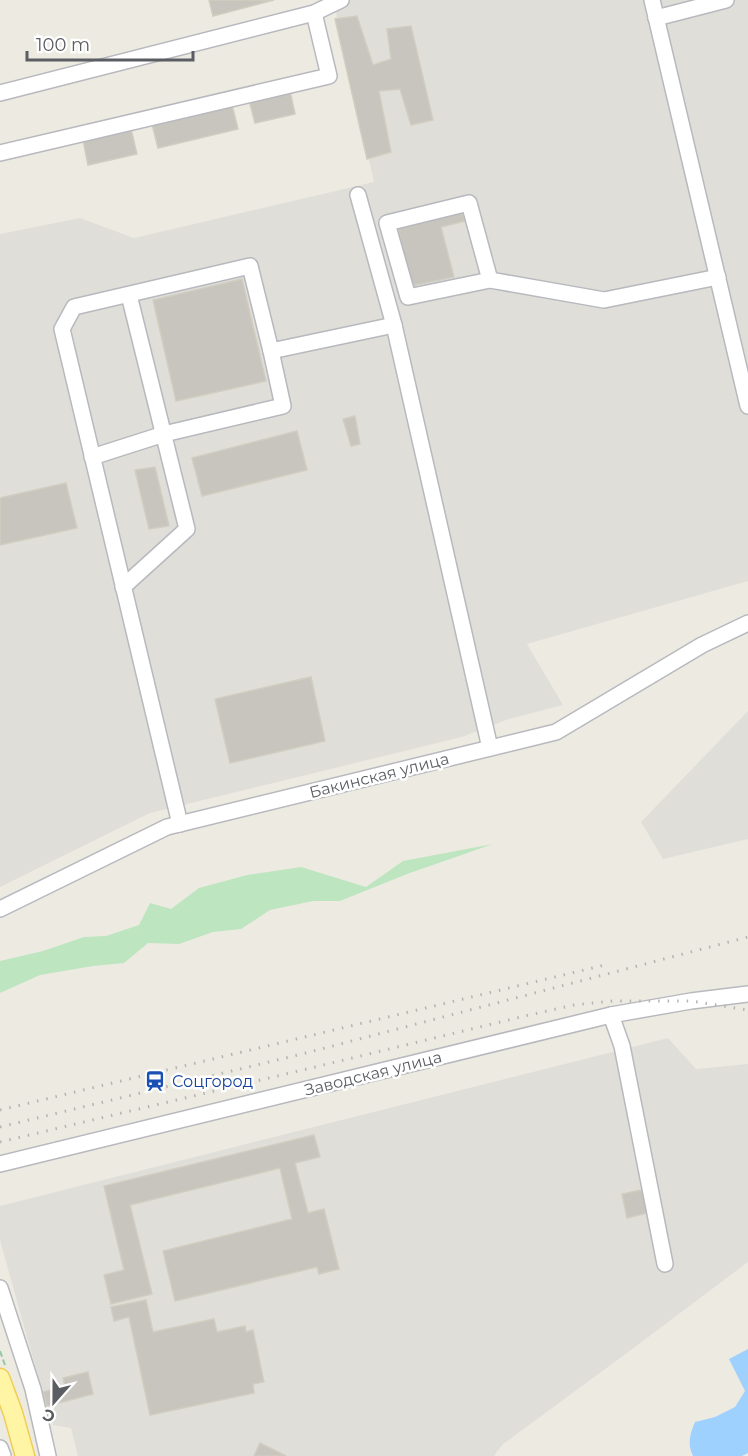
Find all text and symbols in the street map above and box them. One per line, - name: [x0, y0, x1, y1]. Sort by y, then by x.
- scale bar: [27, 24, 194, 62]
- text: 100 m: [36, 34, 90, 56]
- street label: Бакинская улица: [307, 749, 451, 802]
- street label: Заводская улица: [302, 1047, 444, 1100]
- station icon: Соцгород: [143, 1069, 167, 1093]
- place label: Соцгород: [172, 1072, 253, 1091]
- north arrow: [24, 1372, 84, 1432]
- text: С: [40, 1404, 58, 1426]

